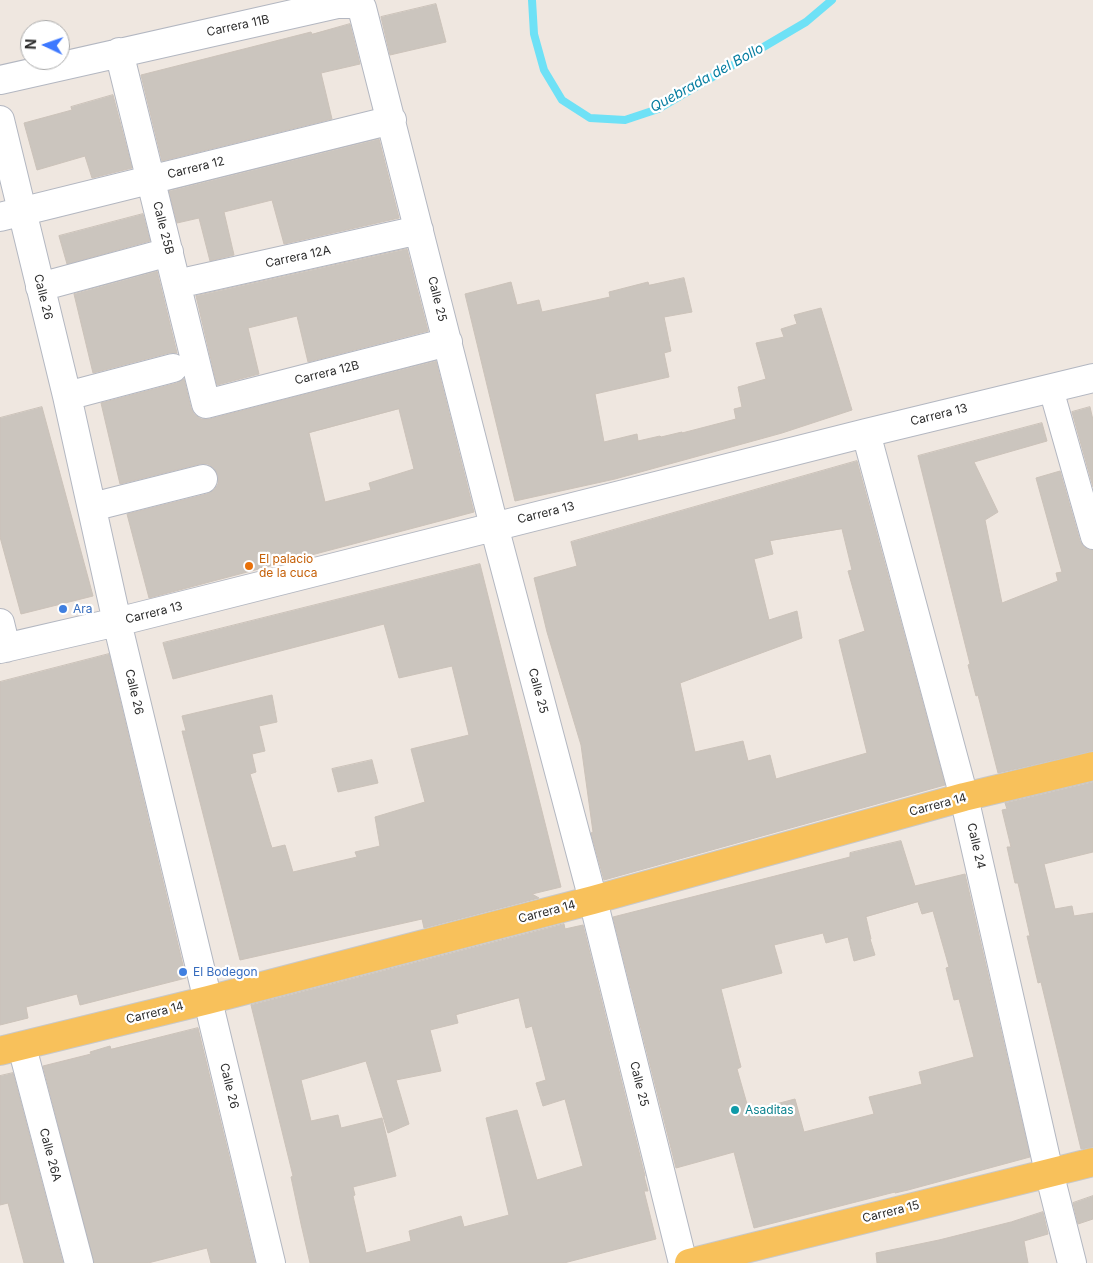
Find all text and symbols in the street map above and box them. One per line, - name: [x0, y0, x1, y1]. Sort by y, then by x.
- street label: Carrera 11B: [205, 12, 271, 40]
- north arrow: [20, 20, 70, 70]
- text: N: [22, 38, 39, 50]
- water label: Quebrada del Bollo: [647, 40, 767, 116]
- street label: Carrera 12: [166, 154, 226, 182]
- street label: Calle 25B: [149, 200, 177, 256]
- street label: Carrera 12A: [264, 243, 332, 271]
- street label: Calle 26: [30, 273, 56, 321]
- street label: Calle 25: [424, 275, 450, 323]
- street label: Carrera 12B: [293, 358, 361, 388]
- street label: Carrera 13: [909, 401, 969, 429]
- street label: Carrera 13: [516, 499, 576, 527]
- place label: El palacio de la cuca: [259, 552, 317, 580]
- marker: El palacio de la cuca: [243, 560, 255, 572]
- street label: Carrera 13: [124, 599, 184, 627]
- place label: Ara: [73, 602, 93, 616]
- marker: Ara: [57, 603, 69, 615]
- street label: Calle 25: [525, 667, 551, 715]
- street label: Calle 26: [122, 668, 146, 716]
- street label: Carrera 14: [908, 790, 968, 820]
- street label: Calle 24: [964, 822, 988, 870]
- street label: Carrera 14: [517, 897, 577, 927]
- place label: El Bodegon: [193, 965, 258, 979]
- marker: El Bodegon: [177, 966, 189, 978]
- street label: Carrera 14: [125, 999, 185, 1027]
- street label: Calle 25: [626, 1060, 652, 1108]
- street label: Calle 26: [216, 1062, 242, 1110]
- place label: Asaditas: [745, 1103, 794, 1117]
- marker: Asaditas: [729, 1104, 741, 1116]
- street label: Calle 26A: [36, 1127, 64, 1183]
- street label: Carrera 15: [861, 1198, 921, 1226]

